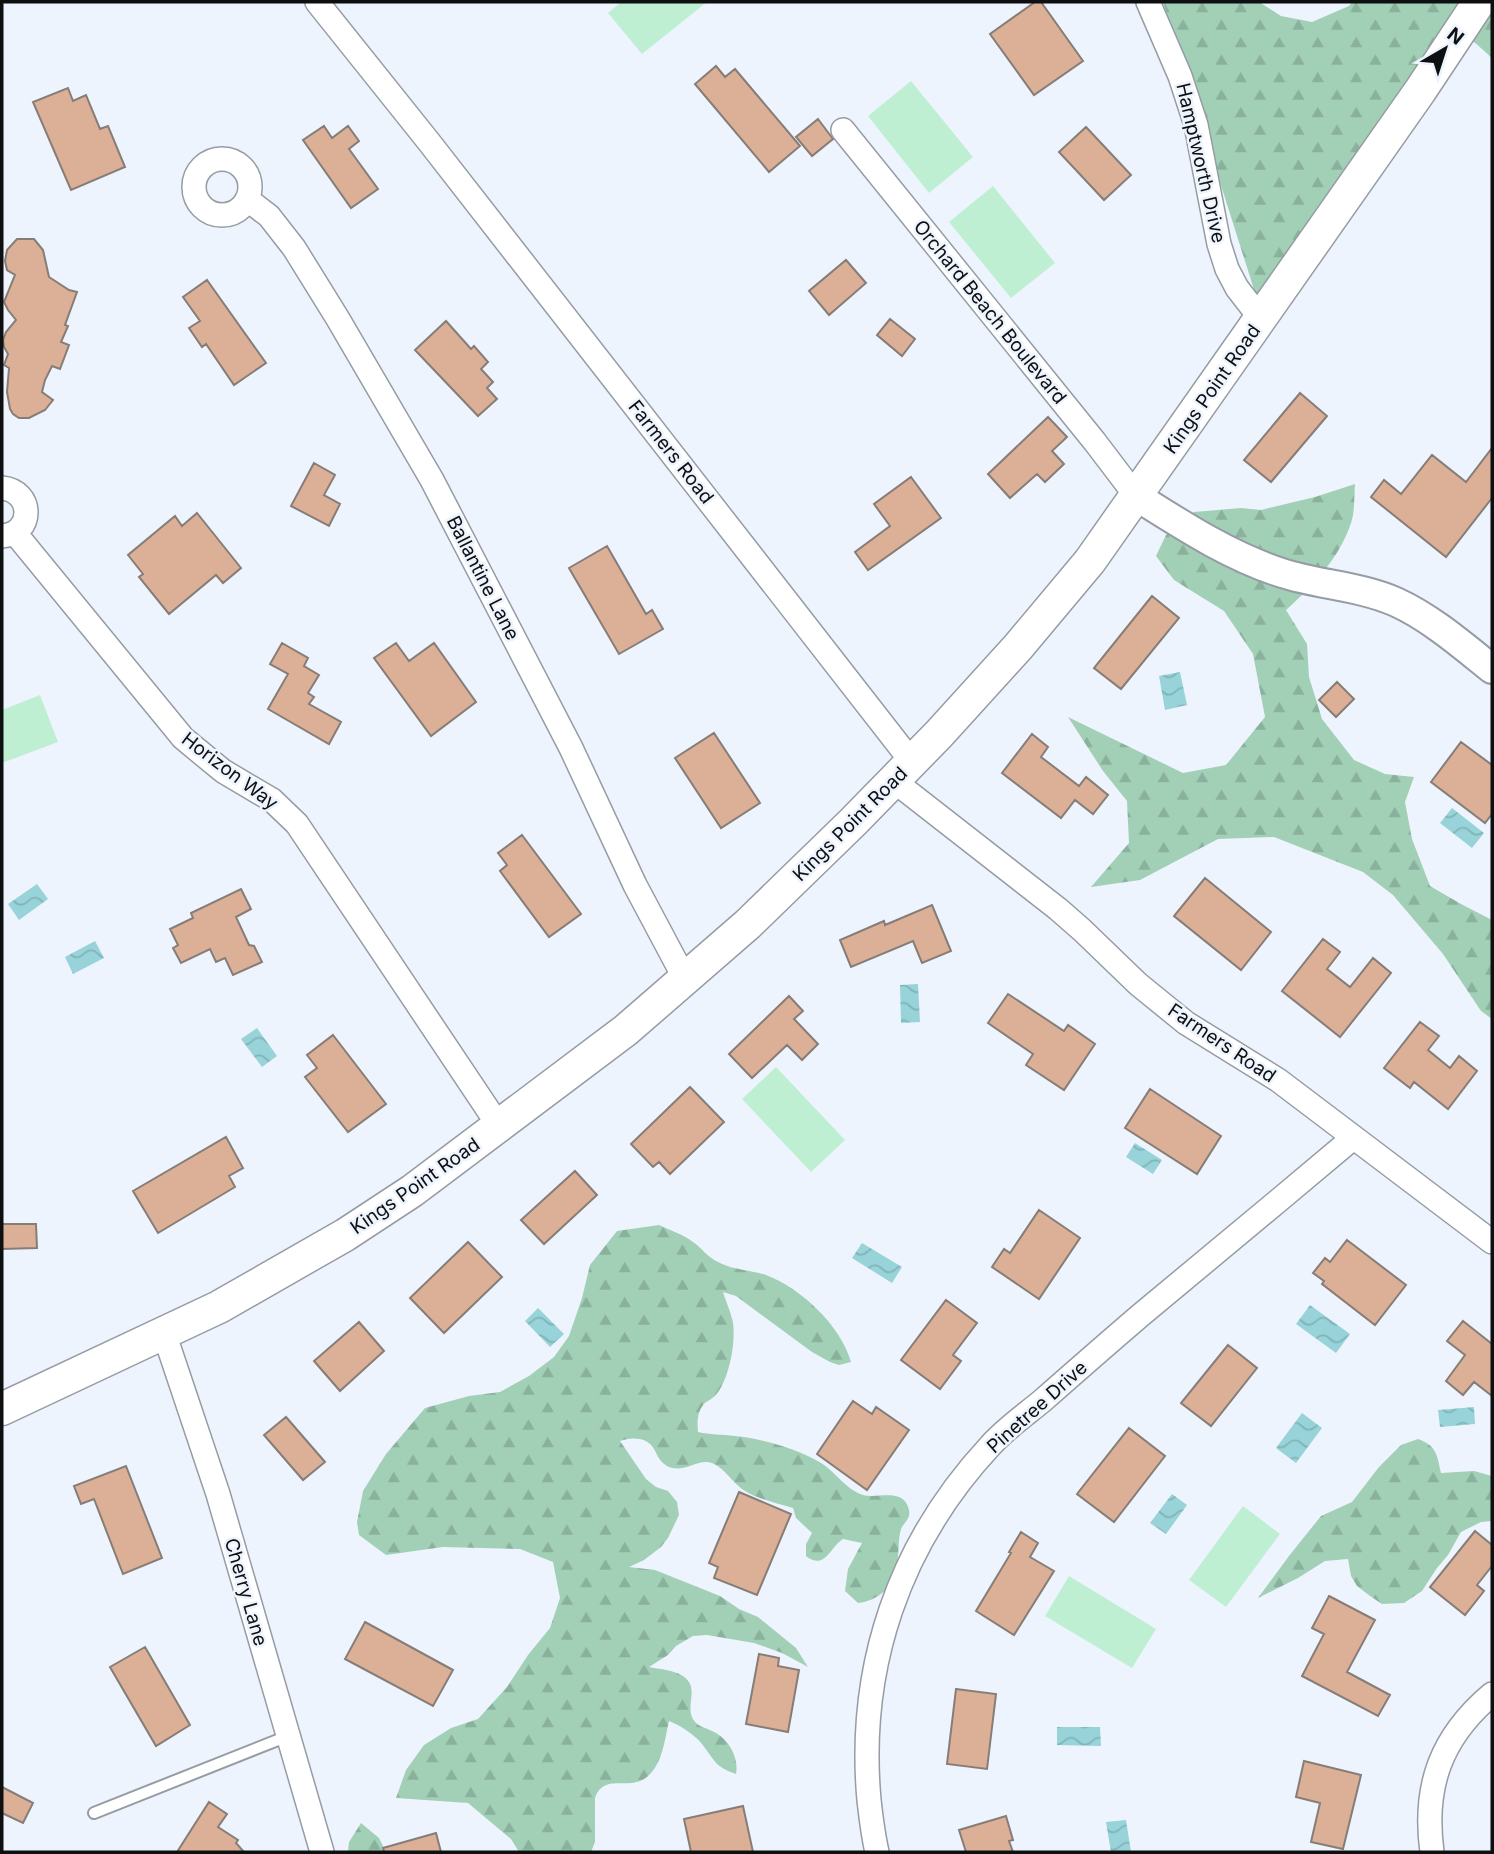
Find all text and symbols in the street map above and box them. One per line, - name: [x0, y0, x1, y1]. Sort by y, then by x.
- north arrow: [1410, 14, 1480, 84]
- text: N: [1443, 23, 1468, 50]
- street label: Hamptworth Drive: [1171, 81, 1231, 245]
- street label: Orchard Beach Boulevard: [909, 215, 1071, 409]
- street label: Kings Point Road: [1159, 320, 1265, 458]
- street label: Farmers Road: [623, 396, 719, 508]
- street label: Ballantine Lane: [442, 512, 524, 644]
- street label: Horizon Way: [177, 727, 283, 815]
- street label: Kings Point Road: [788, 762, 912, 886]
- street label: Farmers Road: [1164, 999, 1280, 1087]
- street label: Kings Point Road: [346, 1133, 484, 1239]
- street label: Pinetree Drive: [982, 1356, 1092, 1458]
- street label: Cherry Lane: [220, 1536, 272, 1648]

